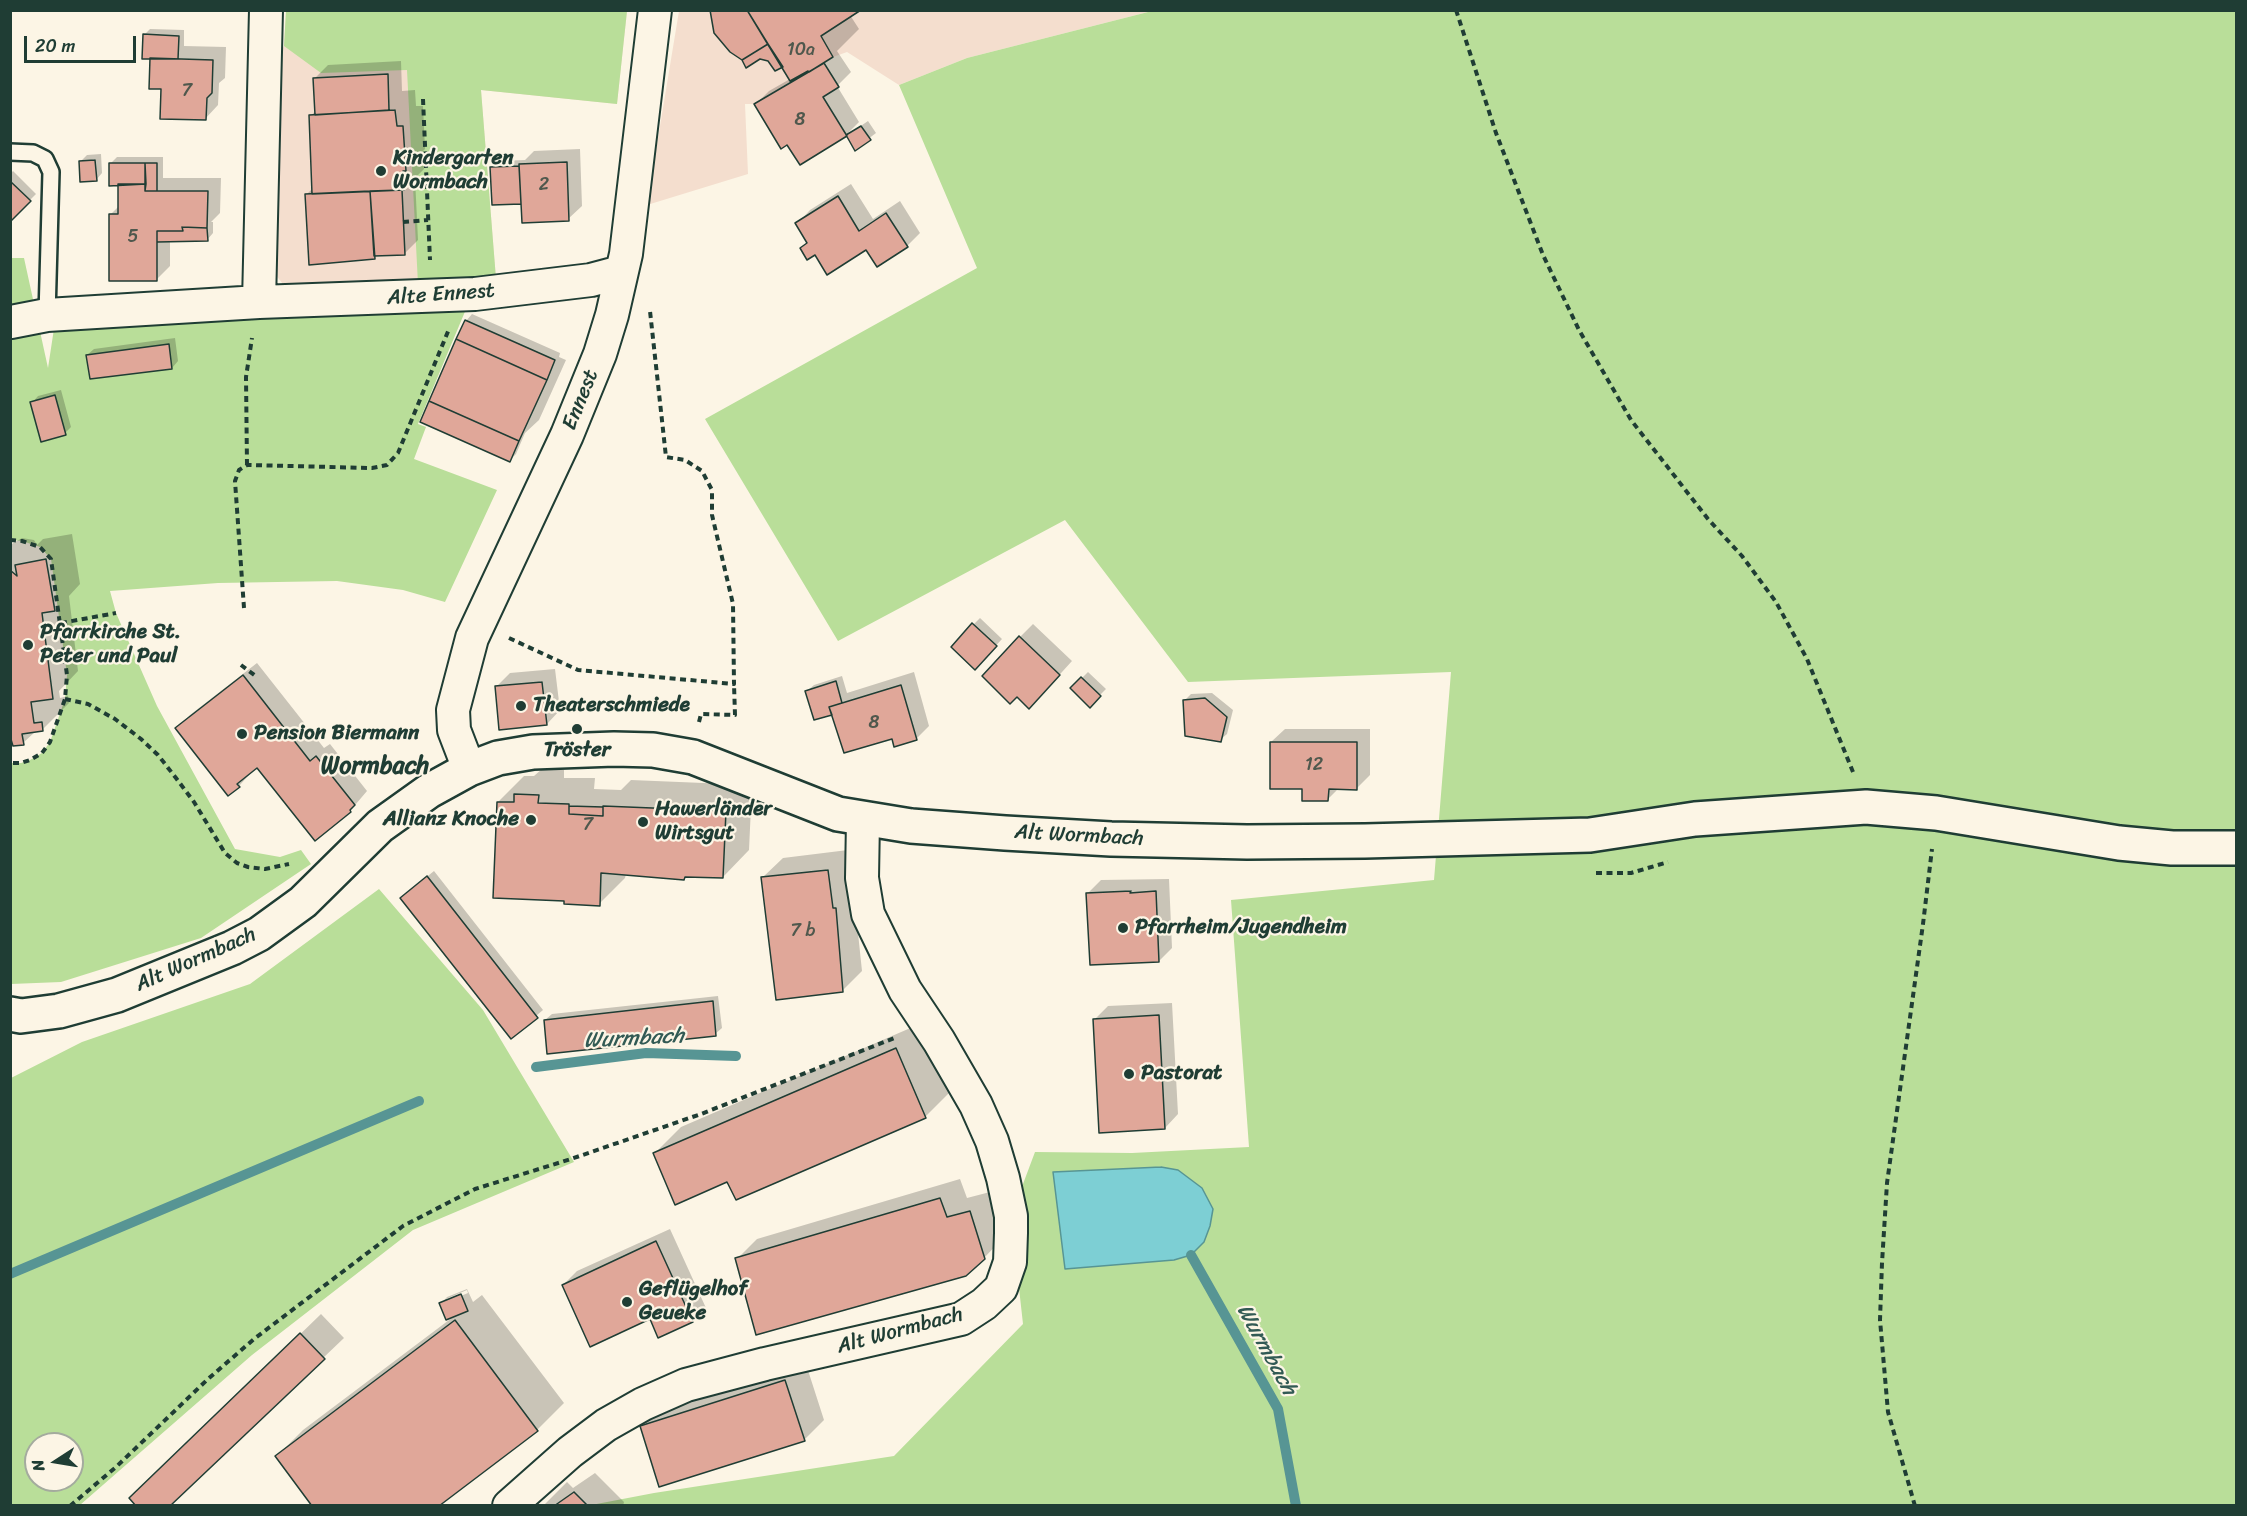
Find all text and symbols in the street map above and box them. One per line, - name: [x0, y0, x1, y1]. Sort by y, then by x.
- scale bar: [27, 24, 140, 62]
- text: 20 m: [35, 30, 75, 62]
- house number: 10a: [787, 39, 815, 61]
- house number: 7: [182, 80, 192, 102]
- house number: 8: [795, 109, 805, 131]
- place label: Kindergarten Wormbach: [393, 146, 514, 196]
- marker: Kindergarten Wormbach: [374, 164, 388, 178]
- house number: 2: [539, 174, 549, 196]
- house number: 5: [128, 226, 138, 248]
- street label: Alte Ennest: [386, 279, 496, 311]
- street label: Ennest: [558, 366, 604, 434]
- place label: Pfarrkirche St. Peter und Paul: [40, 620, 181, 670]
- marker: Pfarrkirche St. Peter und Paul: [21, 638, 35, 652]
- place label: Theaterschmiede: [533, 693, 690, 719]
- marker: Theaterschmiede: [514, 699, 528, 713]
- house number: 8: [869, 712, 879, 734]
- place label: Pension Biermann: [254, 721, 419, 747]
- marker: Tröster: [570, 722, 584, 736]
- marker: Pension Biermann: [235, 727, 249, 741]
- place label: Tröster: [544, 738, 610, 764]
- district label: Wormbach: [321, 753, 429, 781]
- house number: 12: [1305, 754, 1323, 776]
- place label: Hawerländer Wirtsgut: [655, 797, 772, 847]
- place label: Allianz Knoche: [383, 807, 519, 833]
- marker: Allianz Knoche: [524, 813, 538, 827]
- house number: 7: [583, 814, 593, 836]
- marker: Hawerländer Wirtsgut: [636, 815, 650, 829]
- street label: Alt Wormbach: [1014, 820, 1144, 852]
- place label: Pfarrheim/Jugendheim: [1135, 915, 1347, 941]
- house number: 7 b: [791, 920, 815, 942]
- marker: Pfarrheim/Jugendheim: [1116, 921, 1130, 935]
- street label: Alt Wormbach: [132, 922, 260, 998]
- water label: Wurmbach: [583, 1023, 685, 1055]
- place label: Pastorat: [1141, 1061, 1222, 1087]
- marker: Pastorat: [1122, 1067, 1136, 1081]
- place label: Geflügelhof Geueke: [639, 1277, 747, 1327]
- marker: Geflügelhof Geueke: [620, 1295, 634, 1309]
- water label: Wurmbach: [1230, 1300, 1302, 1400]
- street label: Alt Wormbach: [834, 1302, 966, 1360]
- north arrow: [24, 1432, 84, 1492]
- text: N: [23, 1457, 53, 1474]

